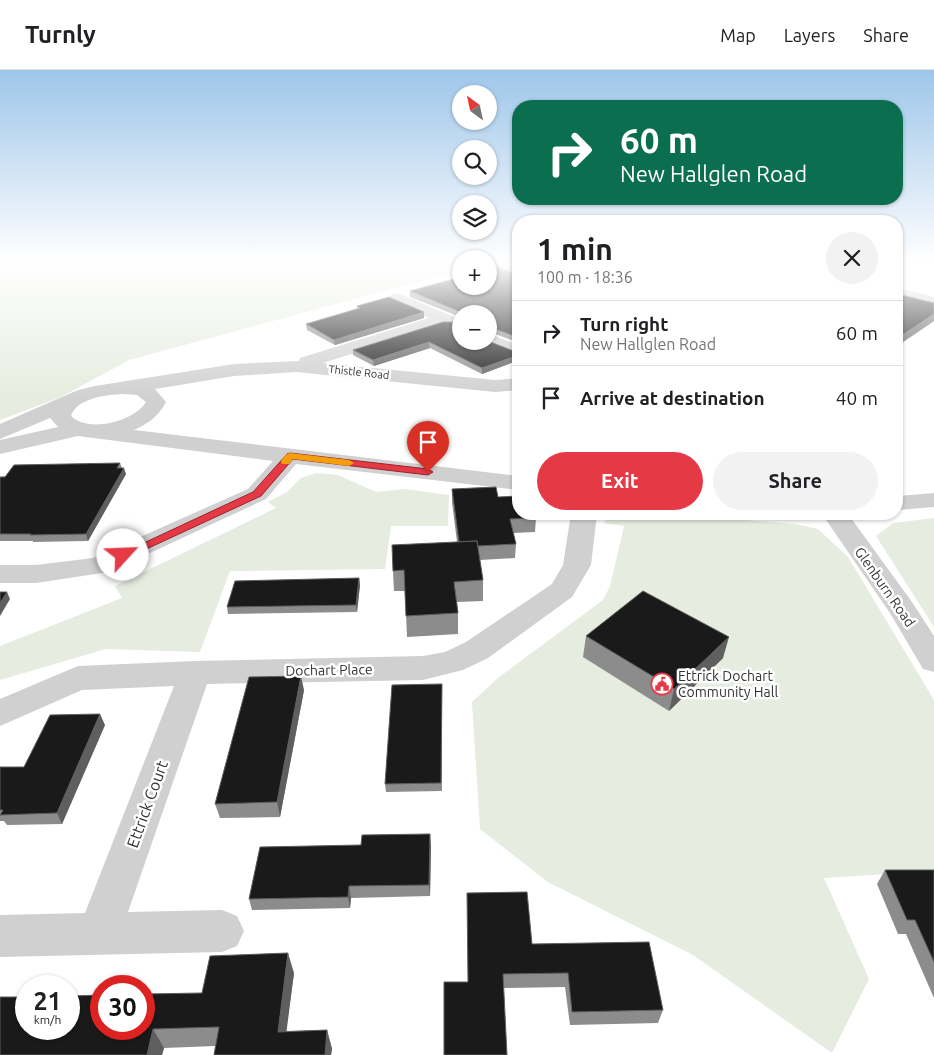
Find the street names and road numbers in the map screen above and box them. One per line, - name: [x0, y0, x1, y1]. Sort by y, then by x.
- street label: Thistle Road: [328, 363, 390, 381]
- street label: Glenburn Road: [852, 544, 918, 630]
- street label: Dochart Place: [285, 661, 373, 679]
- street label: Ettrick Court: [123, 757, 171, 850]

